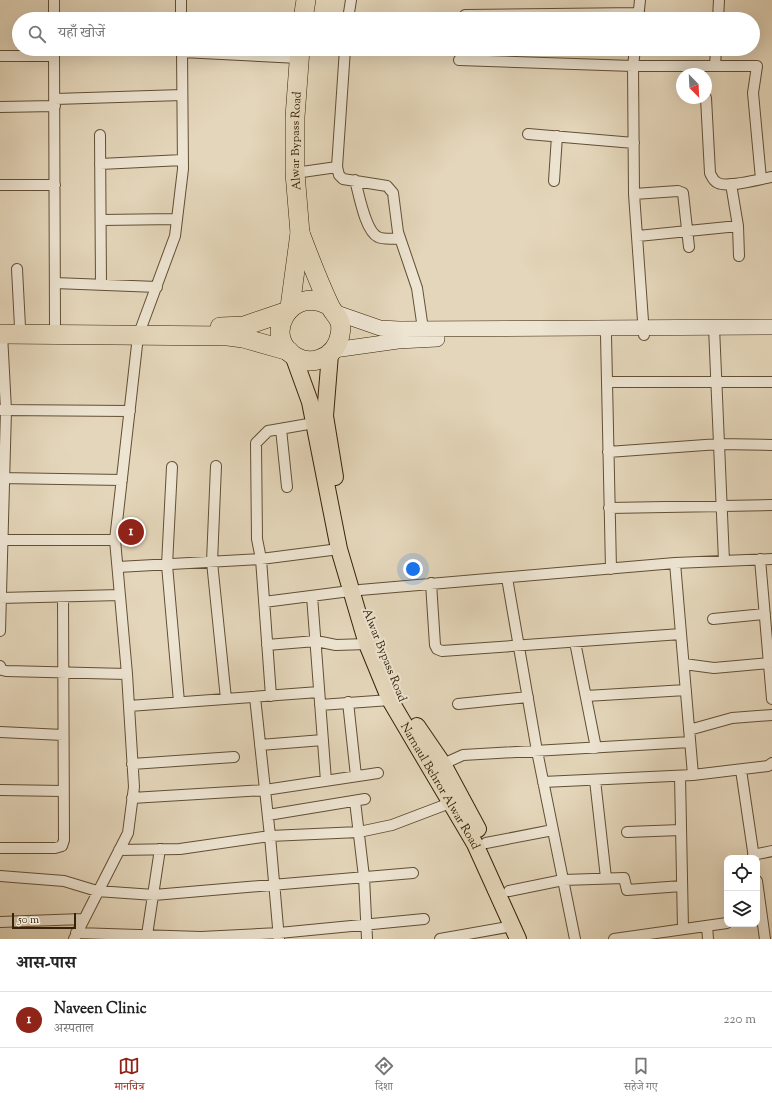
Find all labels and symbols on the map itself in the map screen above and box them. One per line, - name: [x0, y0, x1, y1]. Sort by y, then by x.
- north arrow: [676, 68, 712, 104]
- street label: Alwar Bypass Road: [287, 91, 307, 191]
- pin: 1: [118, 517, 144, 547]
- your location: [403, 559, 423, 579]
- street label: Alwar Bypass Road: [357, 606, 411, 705]
- street label: Narnaul Behror Alwar Road: [395, 720, 484, 853]
- scale bar: [12, 911, 76, 930]

